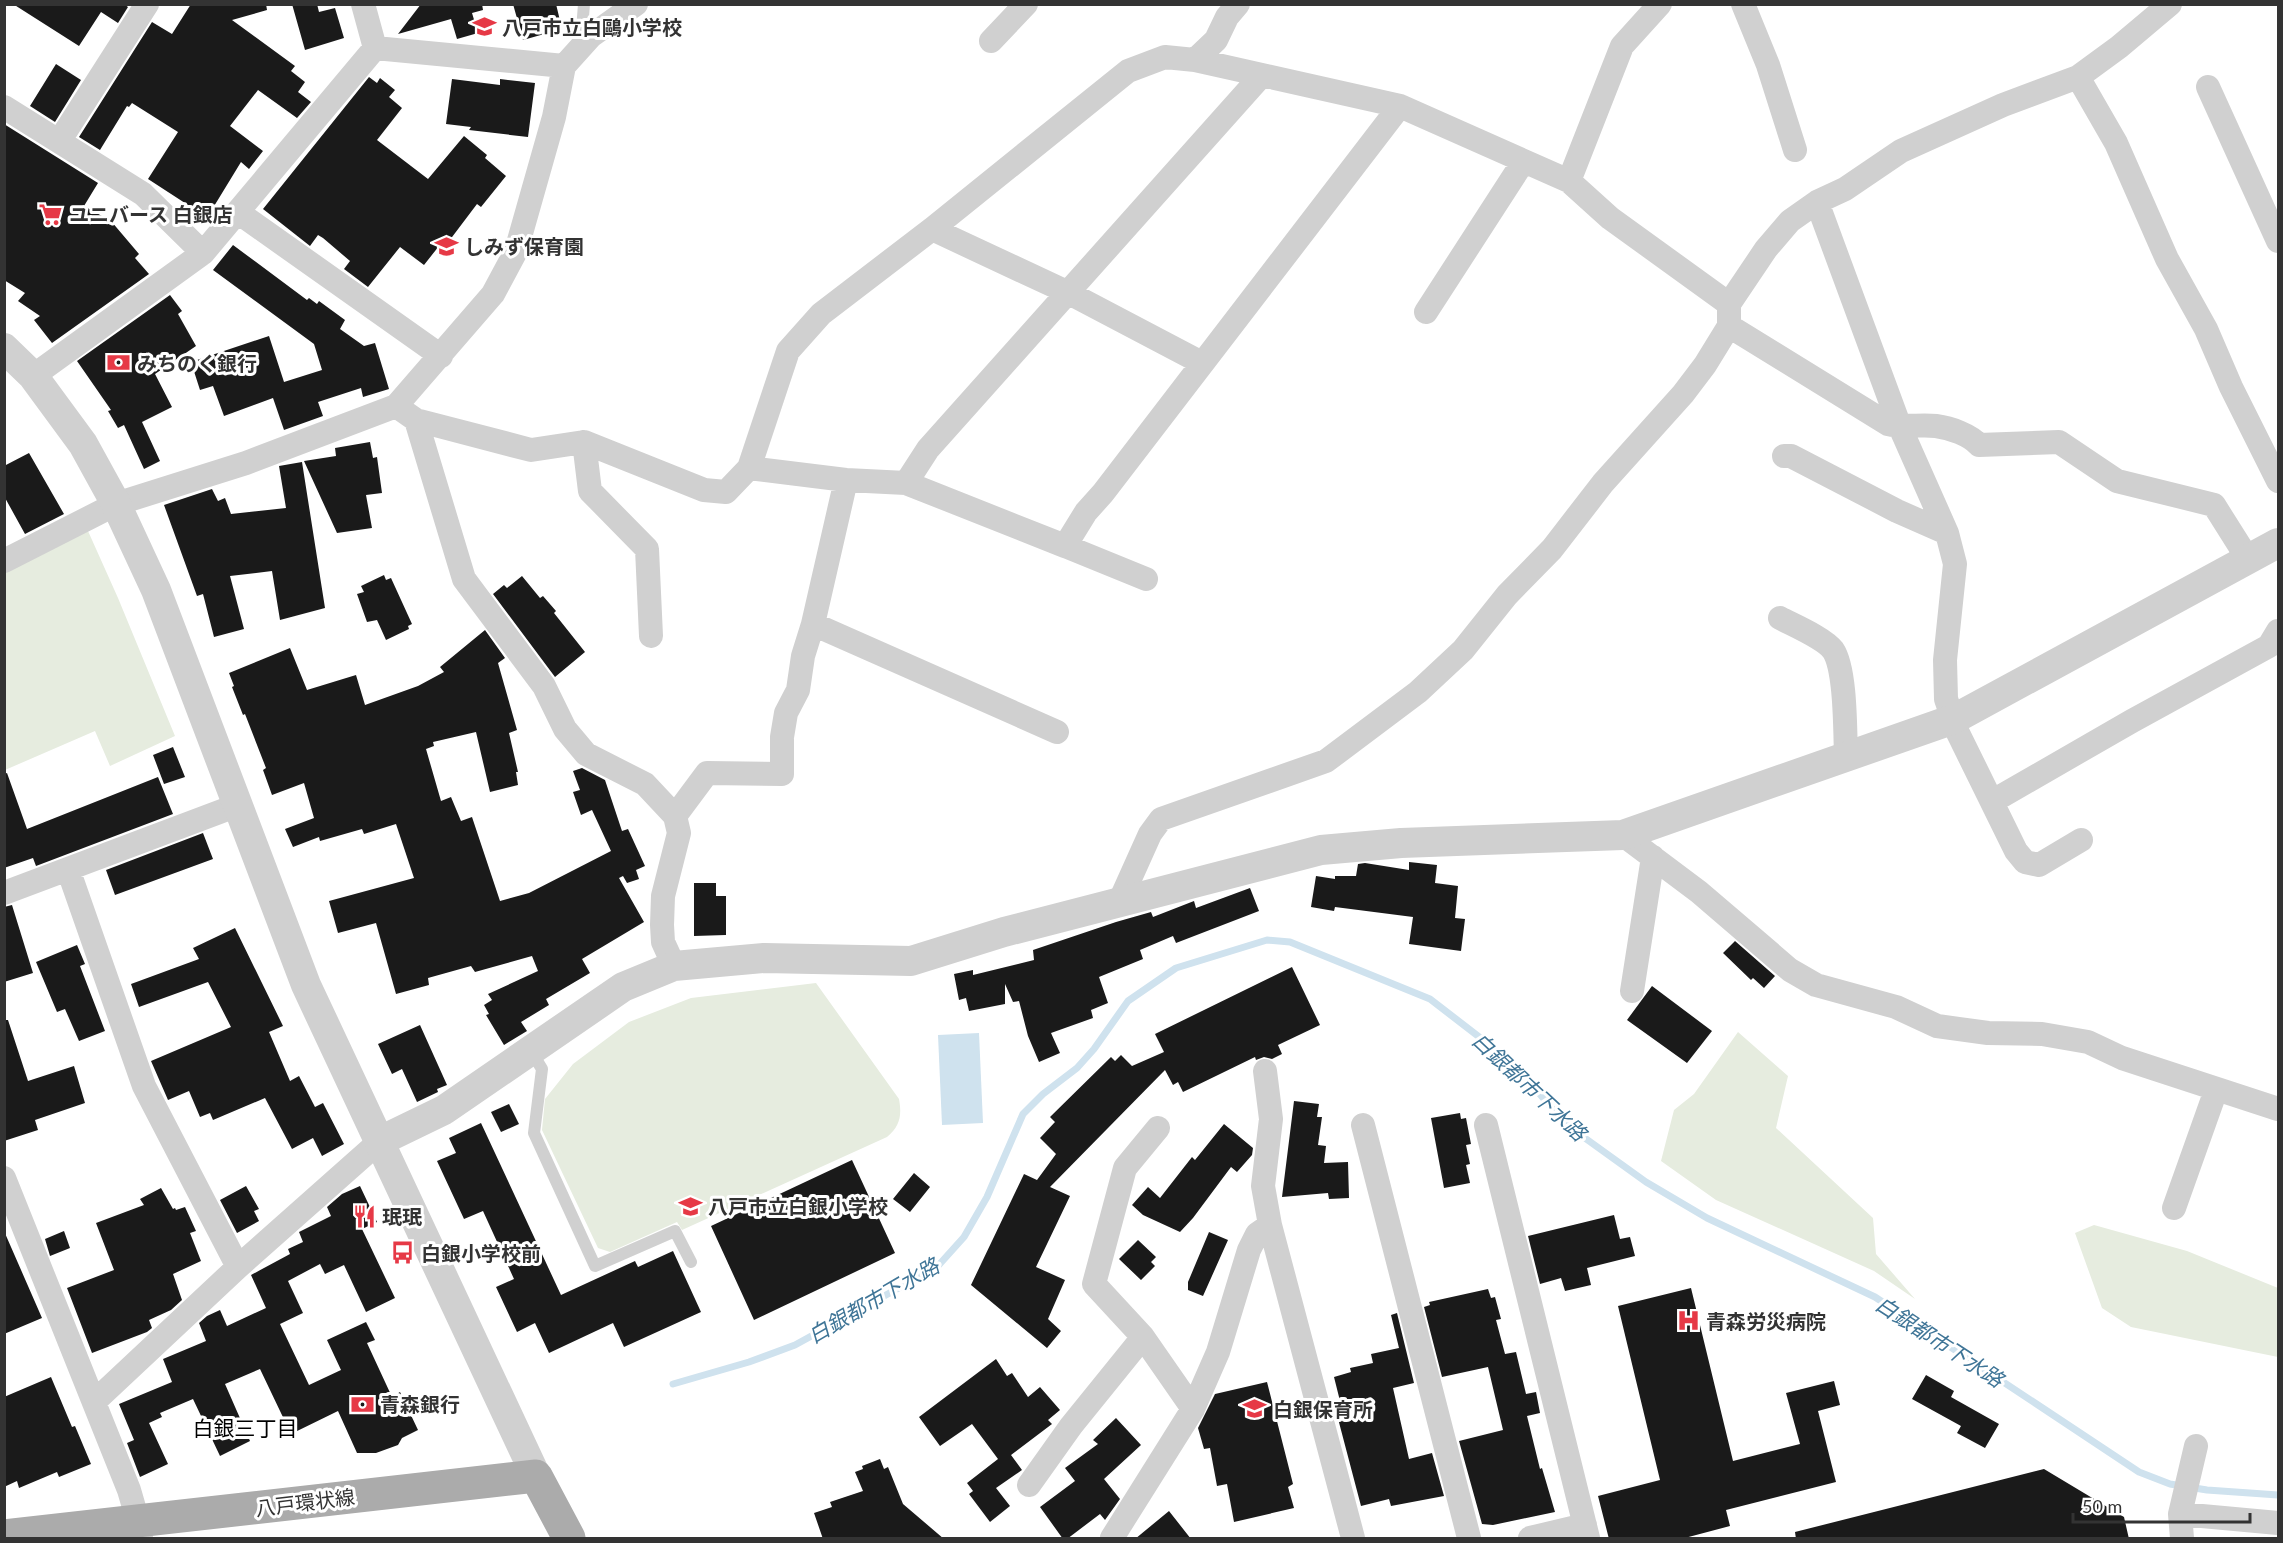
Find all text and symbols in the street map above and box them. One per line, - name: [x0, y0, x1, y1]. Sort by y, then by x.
- school or university icon: 八戸市立白鷗小学校: [471, 14, 497, 40]
- place label: 八戸市立白鷗小学校: [502, 15, 682, 39]
- supermarket icon: ユニバース 白銀店: [38, 201, 64, 227]
- place label: ユニバース 白銀店: [69, 202, 233, 226]
- school or university icon: しみず保育園: [433, 233, 459, 259]
- place label: しみず保育園: [464, 234, 584, 258]
- bank icon: みちのく銀行: [106, 350, 132, 376]
- place label: みちのく銀行: [137, 351, 257, 375]
- water label: 白銀都市下水路: [1468, 1027, 1594, 1147]
- school or university icon: 八戸市立白銀小学校: [677, 1193, 703, 1219]
- place label: 八戸市立白銀小学校: [708, 1194, 888, 1218]
- restaurant icon: 珉珉: [351, 1203, 377, 1229]
- place label: 珉珉: [382, 1204, 422, 1228]
- bus stop icon: 白銀小学校前: [390, 1240, 416, 1266]
- place label: 白銀小学校前: [421, 1241, 541, 1265]
- water label: 白銀都市下水路: [803, 1251, 945, 1348]
- water label: 白銀都市下水路: [1872, 1290, 2010, 1393]
- hospital icon: 青森労災病院: [1675, 1308, 1701, 1334]
- place label: 青森労災病院: [1706, 1309, 1826, 1333]
- bank icon: 青森銀行: [349, 1391, 375, 1417]
- place label: 青森銀行: [380, 1392, 460, 1416]
- school or university icon: 白銀保育所: [1242, 1396, 1268, 1422]
- place label: 白銀保育所: [1273, 1397, 1373, 1421]
- district label: 白銀三丁目: [193, 1415, 298, 1440]
- street label: 八戸環状線: [254, 1484, 356, 1520]
- scale bar: [2073, 1486, 2250, 1524]
- text: 50 m: [2082, 1495, 2122, 1517]

